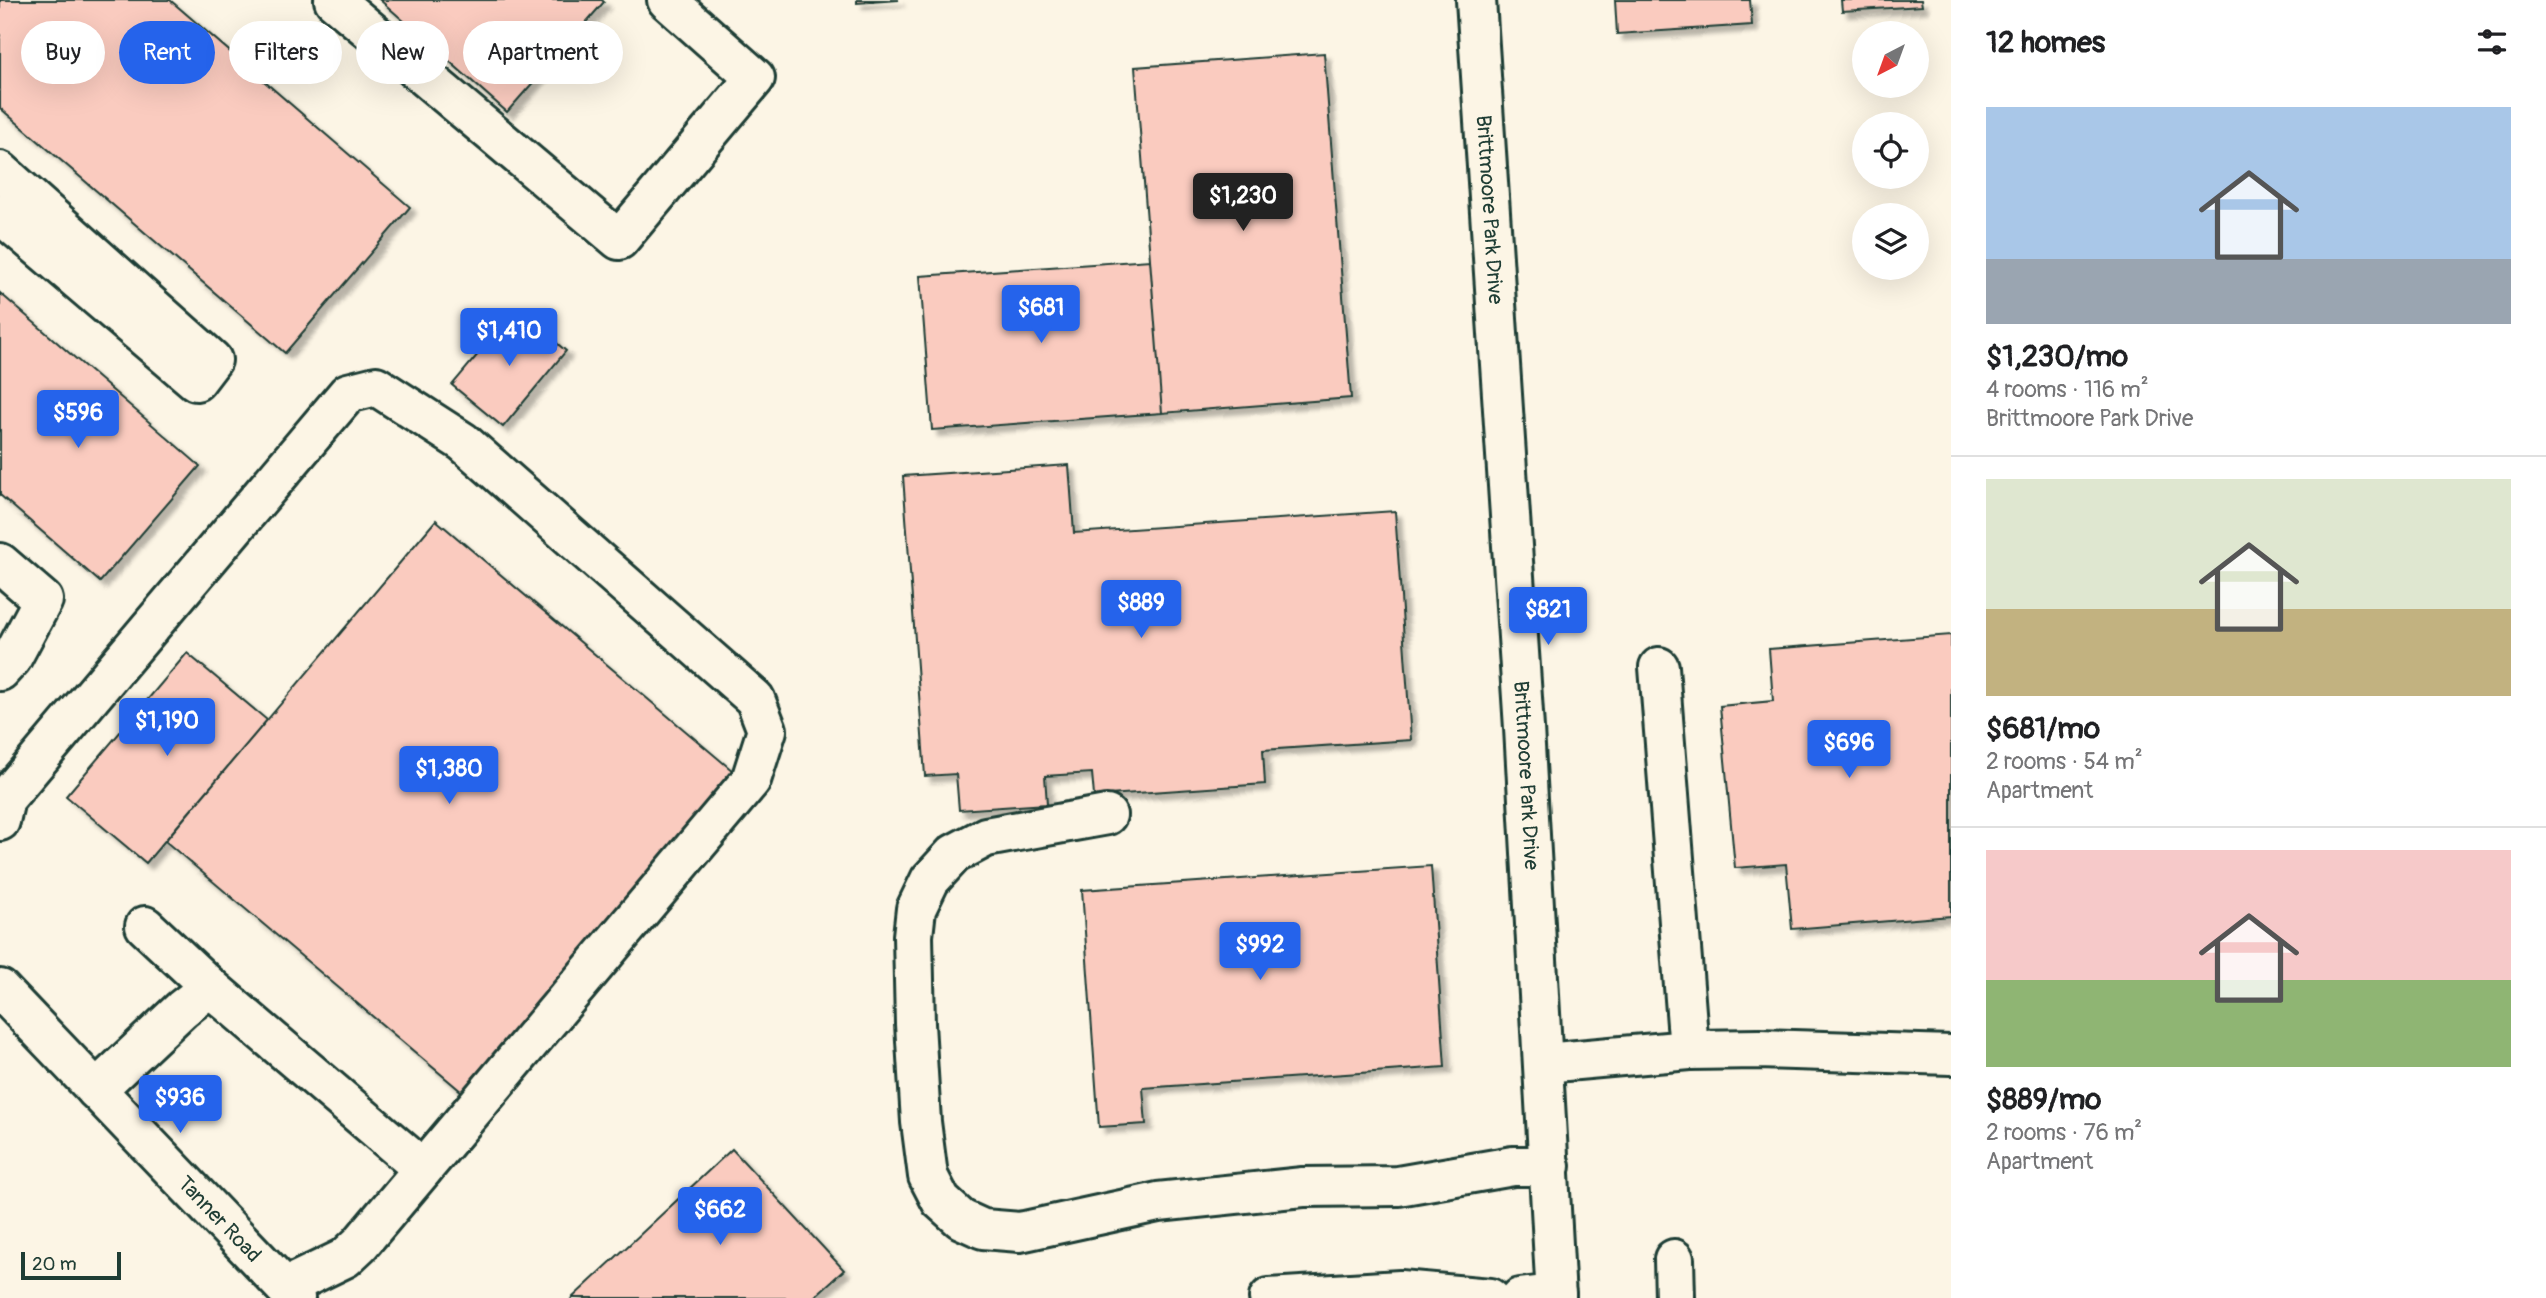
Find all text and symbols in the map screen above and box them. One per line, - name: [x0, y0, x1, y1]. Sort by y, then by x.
- chip: Buy: [21, 21, 105, 84]
- chip: Rent: [119, 21, 215, 84]
- chip: Filters: [229, 21, 342, 84]
- chip: New: [356, 21, 449, 84]
- chip: Apartment: [463, 21, 623, 84]
- north arrow: [1852, 21, 1928, 98]
- map controls: [1852, 21, 1929, 280]
- icon: filters: [2473, 23, 2511, 61]
- text: 12 homes: [1986, 24, 2105, 61]
- button: locate: [1852, 112, 1929, 189]
- street label: Brittmoore Park Drive: [1470, 114, 1509, 306]
- icon: home: [2186, 152, 2312, 278]
- pin: $1,230: [1186, 174, 1300, 233]
- text: $1,230: [1209, 181, 1277, 210]
- button: layers: [1852, 203, 1929, 280]
- pin: $681: [1000, 286, 1082, 345]
- text: $681: [1018, 293, 1064, 322]
- pin: $1,410: [452, 308, 566, 368]
- text: $1,410: [476, 316, 542, 345]
- text: $1,230/mo: [1986, 338, 2128, 375]
- text: 4 rooms · 116 m²: [1986, 375, 2149, 404]
- pin: $596: [37, 391, 119, 450]
- text: $596: [53, 398, 103, 427]
- text: Brittmoore Park Drive: [1986, 404, 2193, 433]
- icon: home: [2186, 524, 2312, 650]
- pin: $889: [1100, 580, 1182, 640]
- text: $889: [1117, 588, 1165, 617]
- pin: $821: [1507, 588, 1589, 647]
- text: $821: [1525, 595, 1571, 624]
- street label: Brittmoore Park Drive: [1507, 680, 1545, 871]
- pin: $1,190: [110, 698, 224, 758]
- text: $1,190: [135, 706, 199, 735]
- text: $681/mo: [1986, 710, 2100, 747]
- pin: $696: [1808, 720, 1890, 780]
- text: $696: [1823, 728, 1875, 757]
- pin: $1,380: [392, 746, 506, 806]
- text: 2 rooms · 54 m²: [1986, 747, 2143, 776]
- text: $1,380: [415, 754, 483, 783]
- text: Apartment: [1986, 776, 2093, 805]
- icon: home: [2186, 895, 2312, 1021]
- pin: $992: [1219, 922, 1301, 982]
- text: $992: [1235, 930, 1285, 959]
- pin: $936: [139, 1076, 221, 1135]
- text: $889/mo: [1986, 1081, 2101, 1118]
- text: $936: [155, 1083, 205, 1112]
- text: 2 rooms · 76 m²: [1986, 1118, 2142, 1147]
- text: Apartment: [1986, 1147, 2093, 1176]
- street label: Tanner Road: [172, 1171, 267, 1268]
- pin: $662: [679, 1188, 761, 1247]
- text: $662: [694, 1195, 746, 1224]
- scale bar: [21, 1249, 121, 1281]
- text: 20 m: [32, 1252, 77, 1276]

